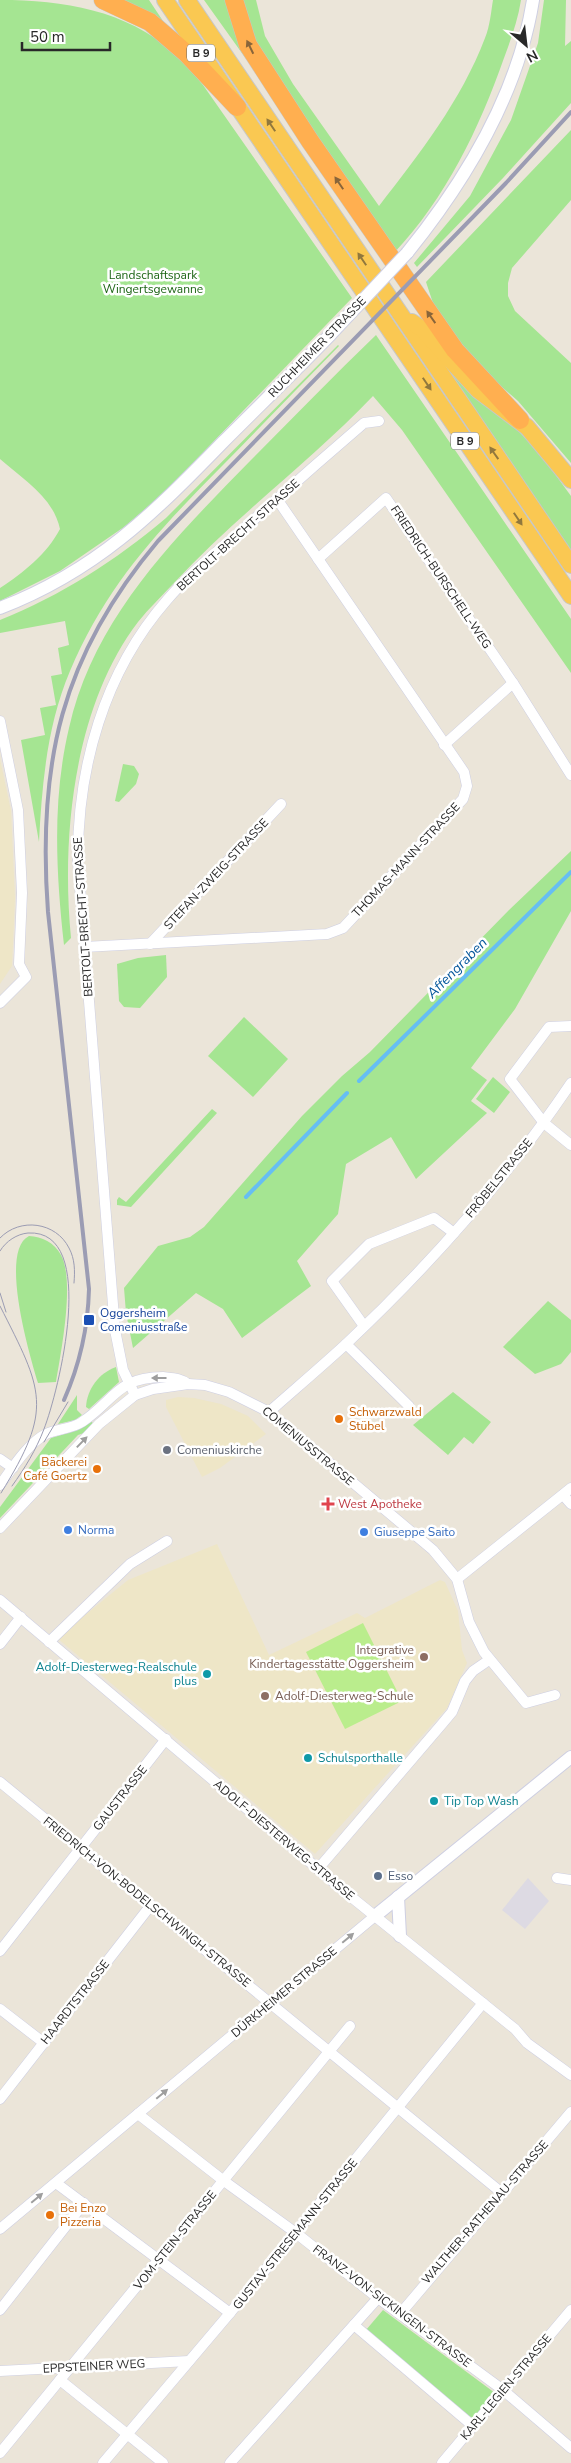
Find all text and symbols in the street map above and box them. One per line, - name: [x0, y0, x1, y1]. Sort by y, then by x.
- scale bar: [22, 20, 110, 52]
- north arrow: [501, 20, 551, 70]
- text: 50 m: [30, 27, 65, 47]
- one-way arrow: [246, 40, 254, 54]
- road number: B 9: [187, 44, 215, 62]
- text: N: [523, 45, 541, 67]
- one-way arrow: [266, 118, 276, 131]
- one-way arrow: [334, 176, 344, 190]
- one-way arrow: [357, 252, 367, 266]
- park label: Landschaftspark Wingertsgewanne: [103, 267, 203, 297]
- street label: RUCHHEIMER STRASSE: [265, 293, 369, 401]
- one-way arrow: [426, 310, 436, 324]
- one-way arrow: [422, 377, 432, 391]
- road number: B 9: [451, 432, 479, 450]
- one-way arrow: [489, 446, 499, 459]
- street label: BERTOLT-BRECHT-STRASSE: [173, 475, 303, 595]
- street label: FRIEDRICH-BURSCHELL-WEG: [387, 502, 495, 652]
- one-way arrow: [513, 512, 523, 525]
- street label: THOMAS-MANN-STRASSE: [349, 799, 463, 921]
- street label: STEFAN-ZWEIG-STRASSE: [160, 815, 272, 933]
- street label: BERTOLT-BRECHT-STRASSE: [69, 837, 97, 997]
- water label: Affengraben: [422, 933, 492, 1003]
- street label: FRÖBELSTRASSE: [462, 1135, 536, 1221]
- place label: Oggersheim Comeniusstraße: [100, 1305, 187, 1335]
- marker: Oggersheim Comeniusstraße: [82, 1313, 96, 1327]
- one-way arrow: [151, 1374, 167, 1382]
- street label: COMENIUSSTRASSE: [259, 1403, 357, 1489]
- place label: Schwarzwald Stübel: [349, 1404, 422, 1434]
- marker: Schwarzwald Stübel: [333, 1413, 345, 1425]
- one-way arrow: [76, 1436, 88, 1448]
- place label: Comeniuskirche: [177, 1442, 262, 1458]
- marker: Comeniuskirche: [161, 1444, 173, 1456]
- place label: Bäckerei Café Goertz: [23, 1454, 87, 1484]
- marker: Bäckerei Café Goertz: [91, 1463, 103, 1475]
- place label: West Apotheke: [338, 1496, 422, 1512]
- marker: West Apotheke: [322, 1498, 334, 1510]
- place label: Norma: [78, 1522, 114, 1538]
- marker: Norma: [62, 1524, 74, 1536]
- place label: Giuseppe Saito: [374, 1524, 456, 1540]
- marker: Giuseppe Saito: [358, 1526, 370, 1538]
- place label: Integrative Kindertagesstätte Oggersheim: [249, 1642, 414, 1672]
- marker: Integrative Kindertagesstätte Oggersheim: [418, 1651, 430, 1663]
- place label: Adolf-Diesterweg-Realschule plus: [36, 1659, 197, 1689]
- marker: Adolf-Diesterweg-Realschule plus: [201, 1668, 213, 1680]
- place label: Adolf-Diesterweg-Schule: [275, 1688, 413, 1704]
- marker: Adolf-Diesterweg-Schule: [259, 1690, 271, 1702]
- place label: Schulsporthalle: [318, 1750, 403, 1766]
- marker: Schulsporthalle: [302, 1752, 314, 1764]
- street label: GAUSTRASSE: [89, 1762, 151, 1834]
- street label: ADOLF-DIESTERWEG-STRASSE: [210, 1776, 358, 1904]
- place label: Tip Top Wash: [444, 1793, 519, 1809]
- marker: Tip Top Wash: [428, 1795, 440, 1807]
- street label: FRIEDRICH-VON-BODELSCHWINGH-STRASSE: [40, 1813, 254, 1991]
- place label: Esso: [388, 1868, 413, 1884]
- marker: Esso: [372, 1870, 384, 1882]
- one-way arrow: [341, 1933, 354, 1944]
- street label: DÜRKHEIMER STRASSE: [228, 1943, 340, 2041]
- street label: HAARDTSTRASSE: [37, 1957, 113, 2047]
- one-way arrow: [156, 2089, 168, 2100]
- street label: WALTHER-RATHENAU-STRASSE: [418, 2137, 552, 2287]
- street label: GUSTAV-STRESEMANN-STRASSE: [229, 2155, 361, 2313]
- street label: VOM-STEIN-STRASSE: [129, 2187, 220, 2294]
- one-way arrow: [31, 2192, 43, 2204]
- place label: Bei Enzo Pizzeria: [60, 2200, 107, 2230]
- marker: Bei Enzo Pizzeria: [44, 2209, 56, 2221]
- street label: FRANZ-VON-SICKINGEN-STRASSE: [309, 2241, 475, 2371]
- street label: KARL-LEGIEN-STRASSE: [457, 2331, 555, 2443]
- street label: EPPSTEINER WEG: [42, 2355, 146, 2377]

